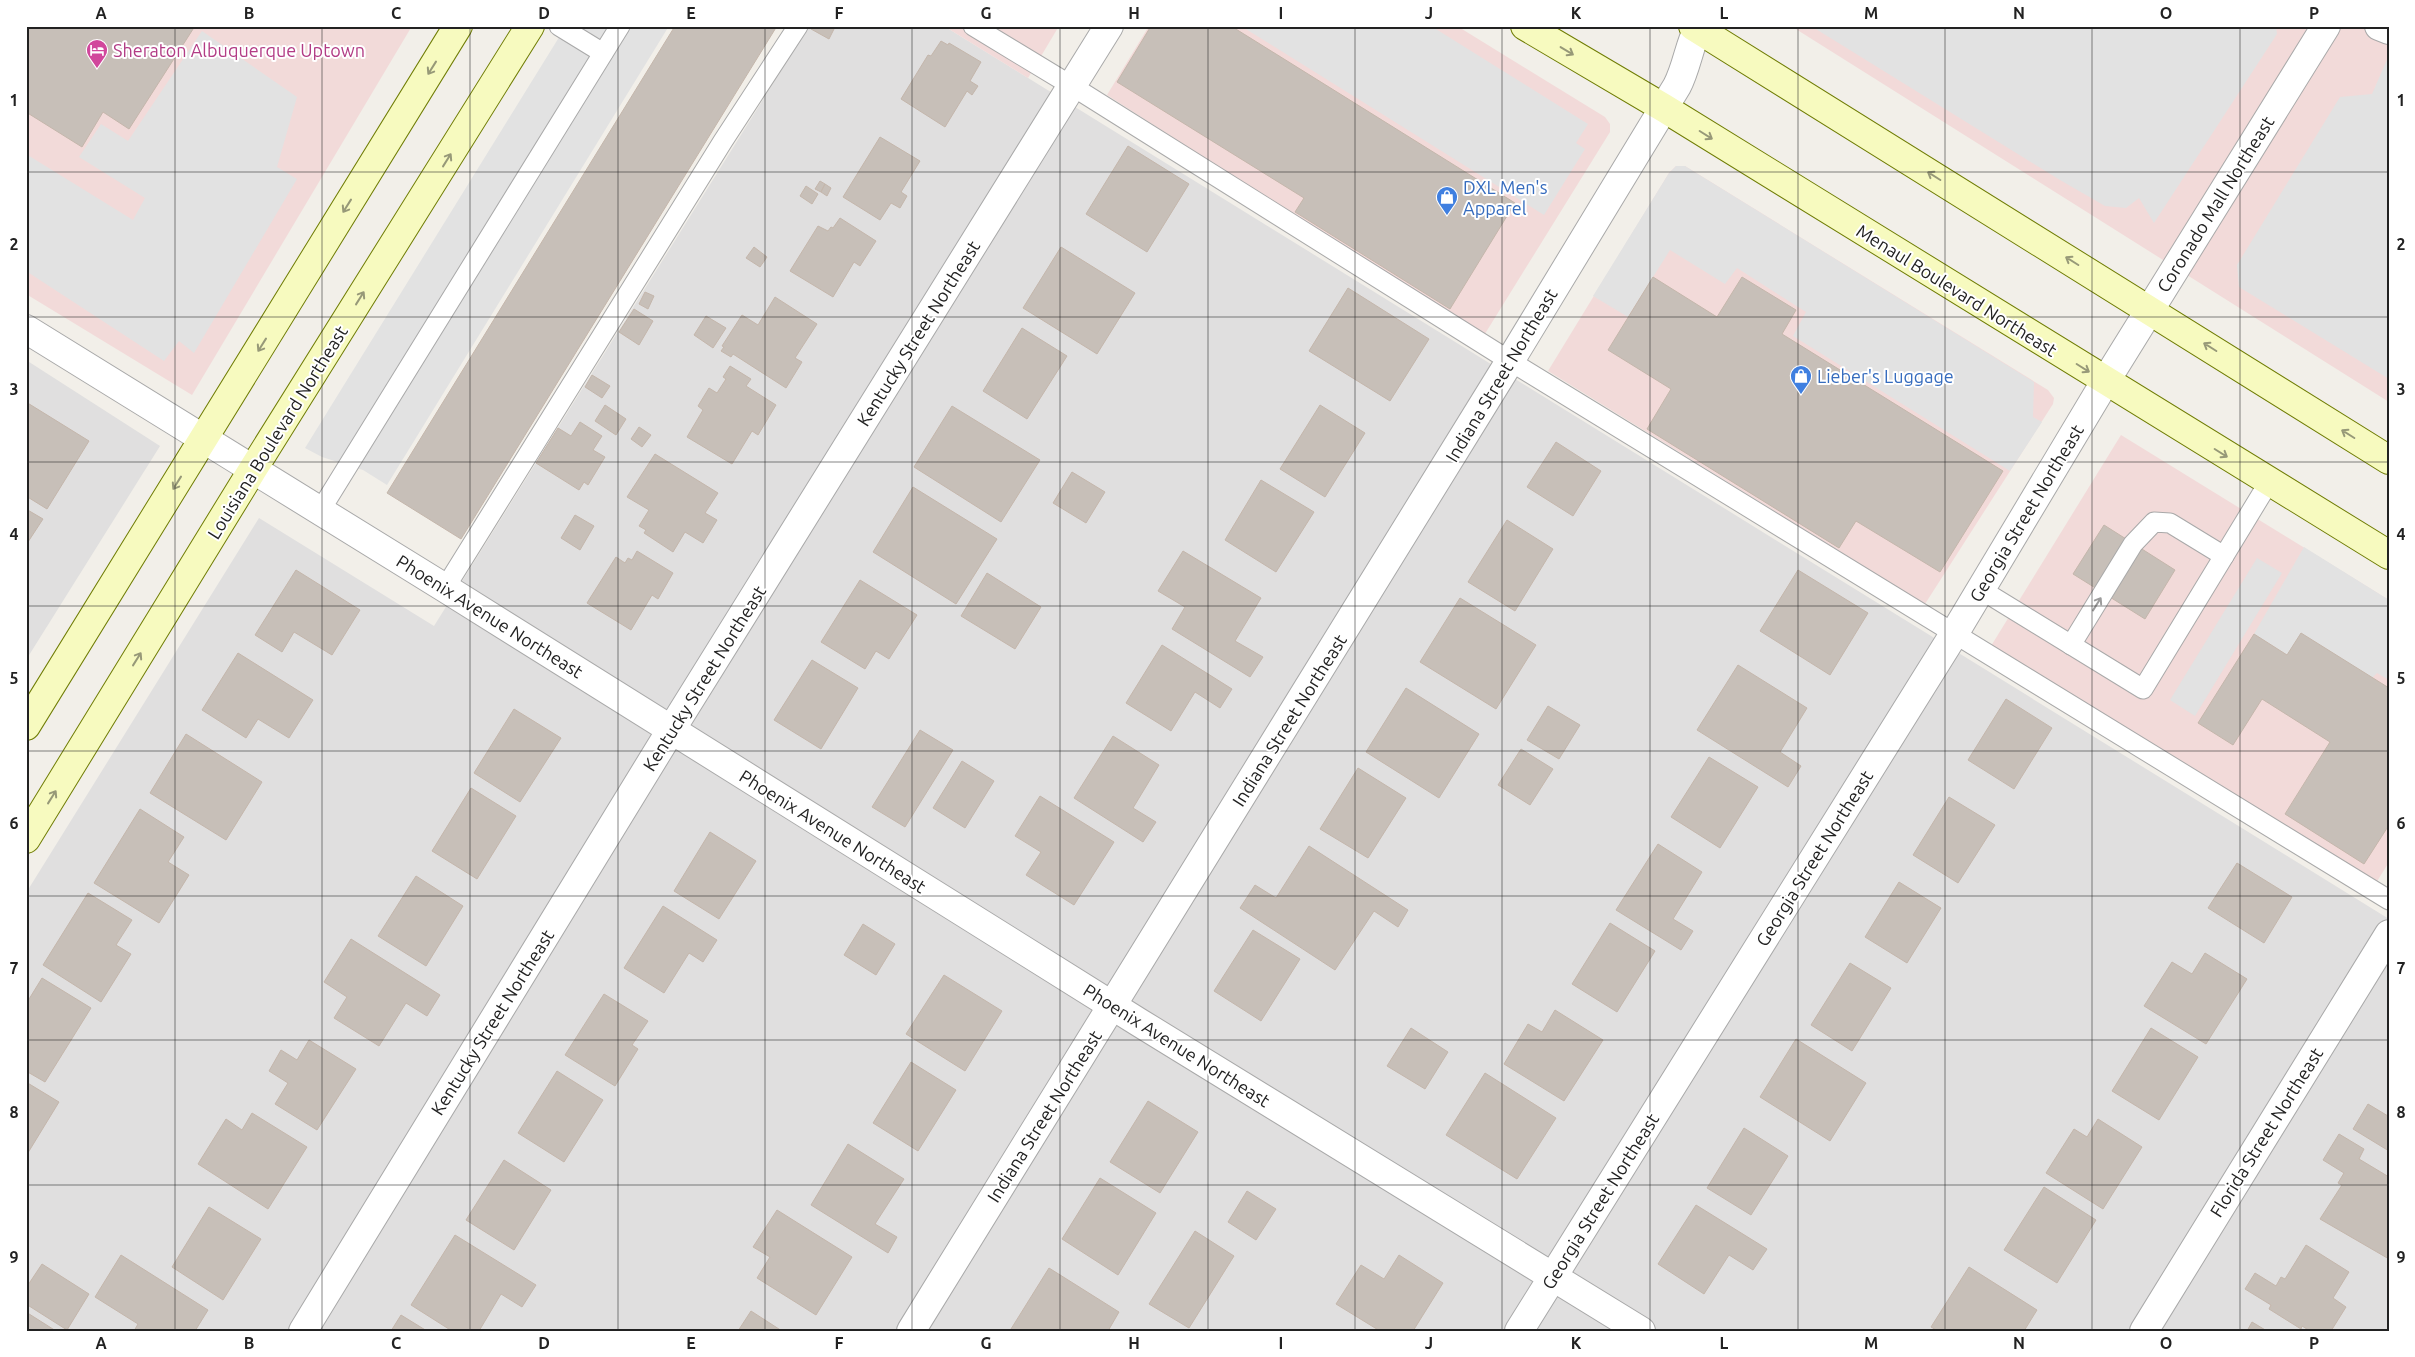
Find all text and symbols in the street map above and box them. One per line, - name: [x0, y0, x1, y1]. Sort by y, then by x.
- text: A: [95, 4, 107, 22]
- text: B: [244, 4, 254, 22]
- text: C: [391, 4, 401, 22]
- text: D: [538, 4, 550, 22]
- text: E: [686, 4, 696, 22]
- text: F: [835, 4, 844, 22]
- text: G: [980, 4, 992, 22]
- text: H: [1128, 4, 1140, 22]
- text: I: [1279, 4, 1283, 22]
- text: J: [1425, 4, 1433, 22]
- text: K: [1571, 4, 1582, 22]
- text: L: [1720, 4, 1729, 22]
- text: M: [1864, 4, 1878, 22]
- text: N: [2013, 4, 2025, 22]
- text: O: [2160, 4, 2172, 22]
- text: P: [2309, 4, 2319, 22]
- hotel icon: Sheraton Albuquerque Uptown: [85, 38, 109, 69]
- place label: Sheraton Albuquerque Uptown: [113, 40, 365, 60]
- one-way arrow: [1560, 47, 1574, 57]
- one-way arrow: [427, 60, 437, 74]
- text: 1: [9, 91, 19, 109]
- text: 1: [2396, 91, 2406, 109]
- street label: Coronado Mall Northeast: [2153, 112, 2277, 296]
- one-way arrow: [1699, 130, 1713, 140]
- one-way arrow: [442, 153, 452, 167]
- one-way arrow: [1928, 170, 1942, 180]
- place label: DXL Men's Apparel: [1463, 177, 1548, 218]
- shop icon: DXL Men's Apparel: [1435, 185, 1459, 216]
- one-way arrow: [342, 199, 352, 213]
- street label: Menaul Boulevard Northeast: [1853, 220, 2061, 360]
- text: 2: [9, 235, 19, 253]
- text: 2: [2396, 235, 2406, 253]
- street label: Kentucky Street Northeast: [853, 237, 983, 429]
- one-way arrow: [2066, 256, 2080, 266]
- street label: Indiana Street Northeast: [1441, 285, 1561, 465]
- one-way arrow: [356, 291, 366, 305]
- street label: Louisiana Boulevard Northeast: [203, 322, 351, 542]
- one-way arrow: [257, 337, 267, 351]
- one-way arrow: [2204, 342, 2218, 352]
- one-way arrow: [2075, 363, 2089, 373]
- shop icon: Lieber's Luggage: [1789, 364, 1813, 395]
- place label: Lieber's Luggage: [1817, 366, 1954, 386]
- text: 3: [9, 380, 19, 398]
- text: 3: [2396, 380, 2406, 398]
- street label: Georgia Street Northeast: [1965, 421, 2087, 605]
- one-way arrow: [2341, 429, 2355, 439]
- one-way arrow: [2214, 447, 2228, 458]
- one-way arrow: [172, 476, 182, 490]
- text: 4: [9, 525, 19, 543]
- text: 4: [2396, 525, 2406, 543]
- street label: Phoenix Avenue Northeast: [393, 550, 587, 682]
- street label: Kentucky Street Northeast: [639, 582, 769, 774]
- one-way arrow: [2093, 597, 2103, 611]
- street label: Indiana Street Northeast: [1228, 630, 1350, 810]
- one-way arrow: [131, 652, 142, 666]
- text: 5: [9, 669, 19, 687]
- text: 5: [2396, 669, 2406, 687]
- street label: Phoenix Avenue Northeast: [736, 765, 930, 897]
- street label: Georgia Street Northeast: [1752, 766, 1876, 950]
- one-way arrow: [47, 791, 57, 805]
- text: 6: [9, 814, 19, 832]
- text: 6: [2396, 814, 2406, 832]
- street label: Kentucky Street Northeast: [427, 926, 557, 1118]
- text: 7: [9, 959, 19, 977]
- text: 7: [2396, 959, 2406, 977]
- street label: Phoenix Avenue Northeast: [1080, 979, 1274, 1111]
- street label: Indiana Street Northeast: [983, 1026, 1105, 1206]
- street label: Florida Street Northeast: [2206, 1044, 2326, 1220]
- text: 8: [9, 1103, 19, 1121]
- text: 8: [2396, 1103, 2406, 1121]
- street label: Georgia Street Northeast: [1538, 1109, 1662, 1293]
- text: 9: [9, 1248, 19, 1266]
- text: 9: [2396, 1248, 2406, 1266]
- text: A: [95, 1334, 107, 1352]
- text: B: [244, 1334, 254, 1352]
- text: C: [391, 1334, 401, 1352]
- text: D: [538, 1334, 550, 1352]
- text: E: [686, 1334, 696, 1352]
- text: F: [835, 1334, 844, 1352]
- text: G: [980, 1334, 992, 1352]
- text: H: [1128, 1334, 1140, 1352]
- text: I: [1279, 1334, 1283, 1352]
- text: J: [1425, 1334, 1433, 1352]
- text: K: [1571, 1334, 1582, 1352]
- text: L: [1720, 1334, 1729, 1352]
- text: M: [1864, 1334, 1878, 1352]
- text: N: [2013, 1334, 2025, 1352]
- text: O: [2160, 1334, 2172, 1352]
- text: P: [2309, 1334, 2319, 1352]

